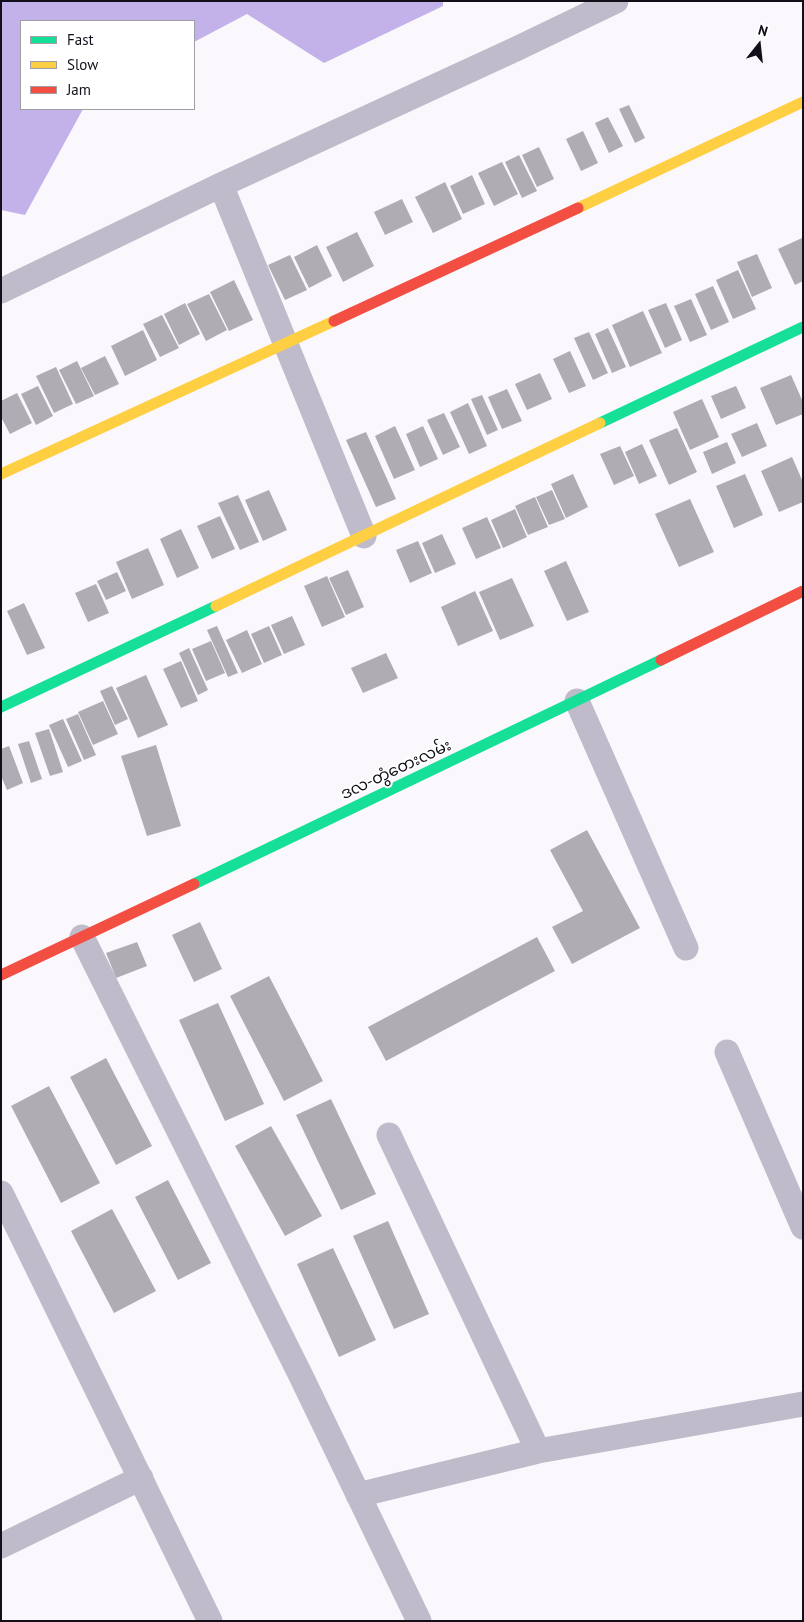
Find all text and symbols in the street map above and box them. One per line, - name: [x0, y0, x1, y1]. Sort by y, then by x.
- legend: [20, 20, 195, 110]
- north arrow: [734, 20, 784, 70]
- text: N: [756, 21, 770, 40]
- text: Fast: [67, 30, 94, 49]
- text: Slow: [67, 55, 98, 74]
- text: Jam: [67, 80, 91, 99]
- street label: ဒလ-တွံတေးလမ်း: [338, 736, 454, 804]

